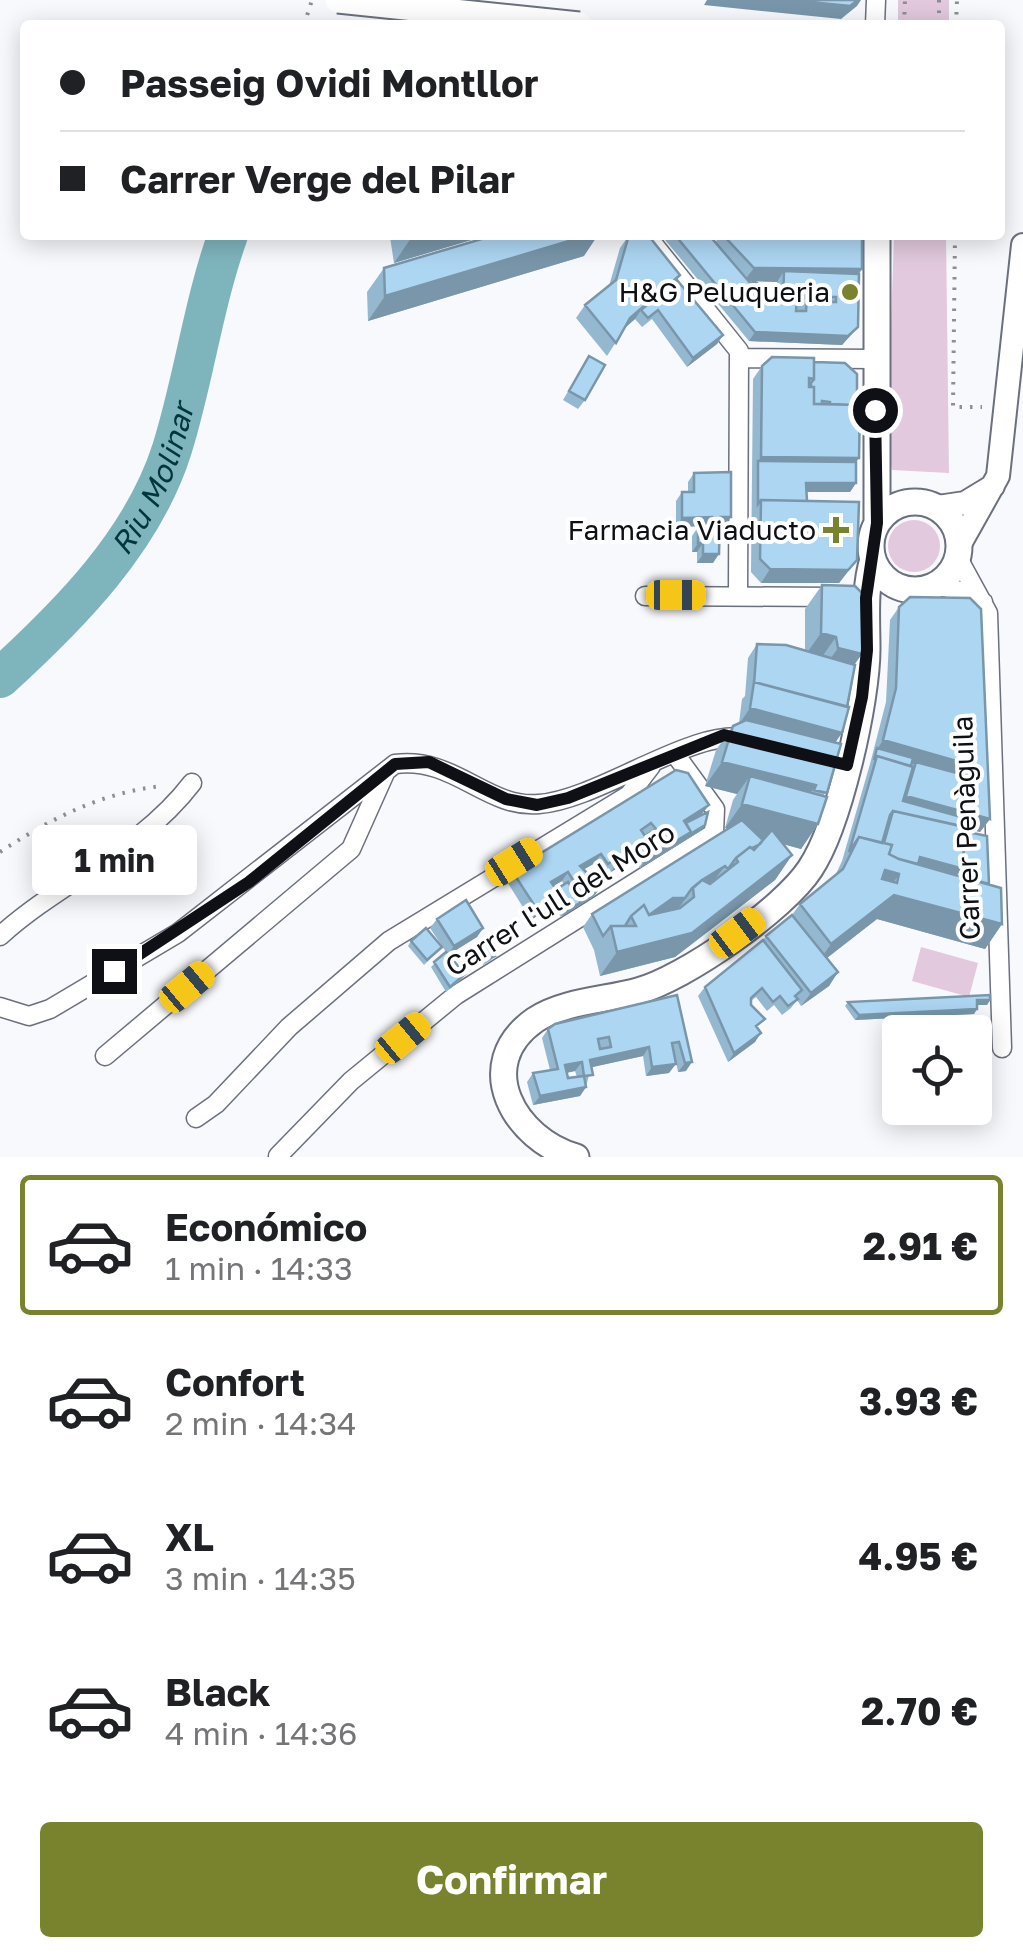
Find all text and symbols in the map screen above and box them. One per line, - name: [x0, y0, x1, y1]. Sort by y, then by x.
- text: Passeig Ovidi Montllor: [120, 60, 539, 105]
- text: Carrer Verge del Pilar: [120, 156, 515, 201]
- place label: H&G Peluqueria: [618, 275, 830, 308]
- marker: H&G Peluqueria: [839, 281, 861, 303]
- route start: [853, 388, 898, 433]
- water label: Riu Molinar: [103, 395, 202, 561]
- place label: Farmacia Viaducto: [567, 513, 816, 546]
- marker: Farmacia Viaducto: [825, 519, 847, 541]
- car: [646, 580, 706, 610]
- street label: Carrer Penàguila: [945, 715, 986, 941]
- street label: Carrer l'ull del Moro: [439, 815, 681, 983]
- callout: 1 min: [32, 826, 196, 896]
- car: [481, 833, 547, 891]
- text: 1 min: [74, 841, 155, 879]
- car: [704, 903, 770, 963]
- route end: [92, 949, 137, 994]
- car: [154, 956, 220, 1018]
- car: [370, 1007, 436, 1069]
- map controls: [882, 1015, 992, 1125]
- button: locate: [882, 1015, 992, 1125]
- icon: car: [45, 1200, 135, 1290]
- text: Económico: [165, 1204, 367, 1249]
- text: 2.91 €: [863, 1223, 978, 1268]
- text: 1 min · 14:33: [165, 1249, 353, 1287]
- icon: car: [45, 1355, 135, 1445]
- text: Confort: [165, 1359, 305, 1404]
- text: 3.93 €: [859, 1378, 978, 1423]
- text: 2 min · 14:34: [165, 1404, 357, 1442]
- icon: car: [45, 1510, 135, 1600]
- text: XL: [165, 1514, 214, 1559]
- text: 4.95 €: [858, 1533, 978, 1578]
- text: 3 min · 14:35: [165, 1559, 356, 1597]
- icon: car: [45, 1665, 135, 1755]
- text: Black: [165, 1669, 270, 1714]
- text: 2.70 €: [861, 1688, 978, 1733]
- text: 4 min · 14:36: [165, 1714, 357, 1752]
- button: Confirmar: [40, 1822, 983, 1937]

